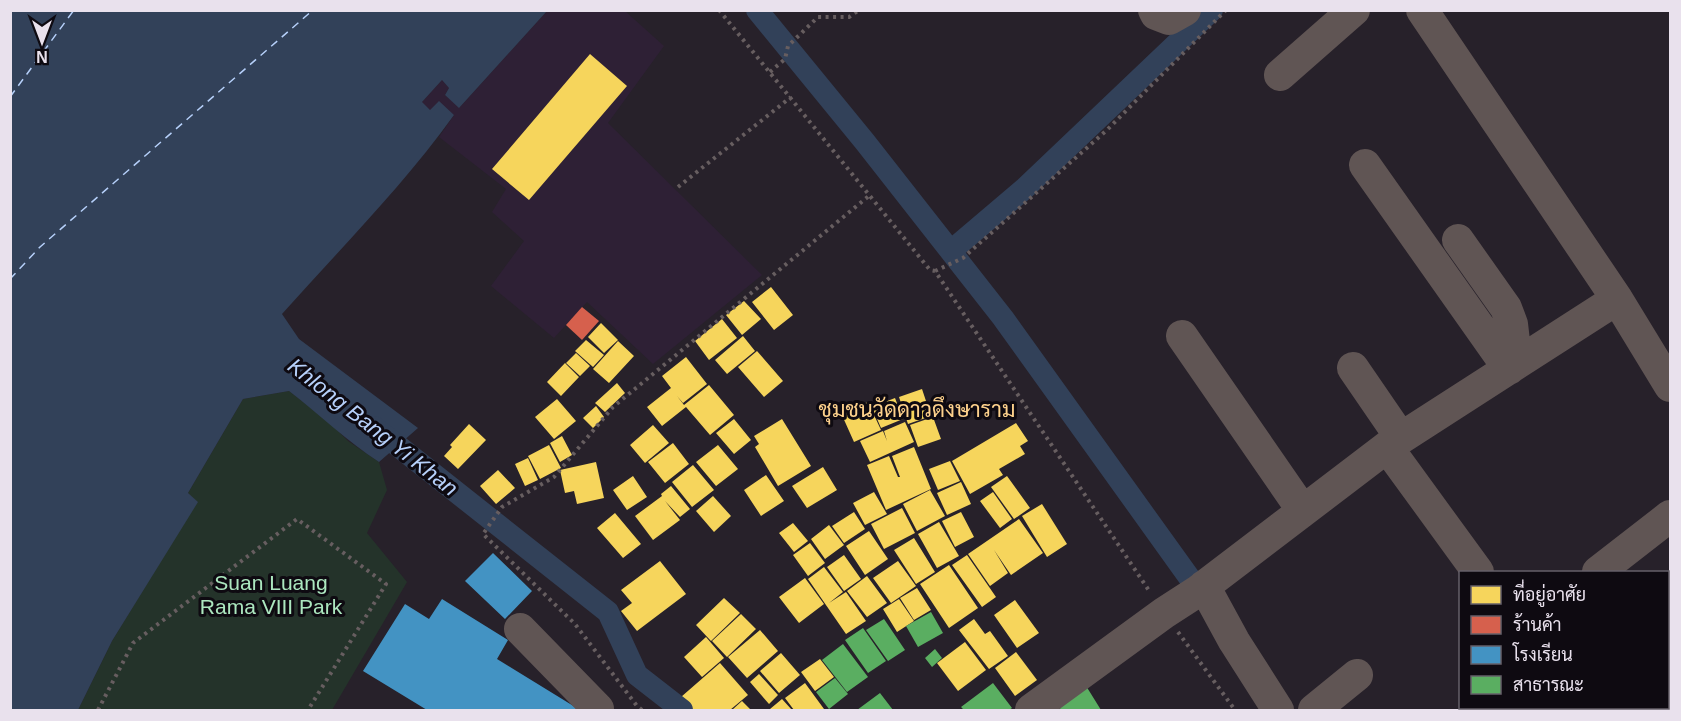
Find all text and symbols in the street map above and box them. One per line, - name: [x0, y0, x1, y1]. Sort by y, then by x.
- north arrow: [12, 12, 72, 72]
- text: N: [36, 48, 48, 65]
- water label: Khlong Bang Yi Khan: [283, 353, 463, 501]
- district label: ชุมชนวัดดาวดึงษาราม: [819, 396, 1015, 425]
- park label: Suan Luang Rama VIII Park: [200, 571, 343, 618]
- legend: [1459, 571, 1669, 709]
- text: ที่อยู่อาศัย: [1513, 579, 1586, 608]
- text: ร้านค้า: [1513, 613, 1562, 635]
- text: โรงเรียน: [1512, 642, 1573, 665]
- text: สาธารณะ: [1513, 675, 1584, 695]

